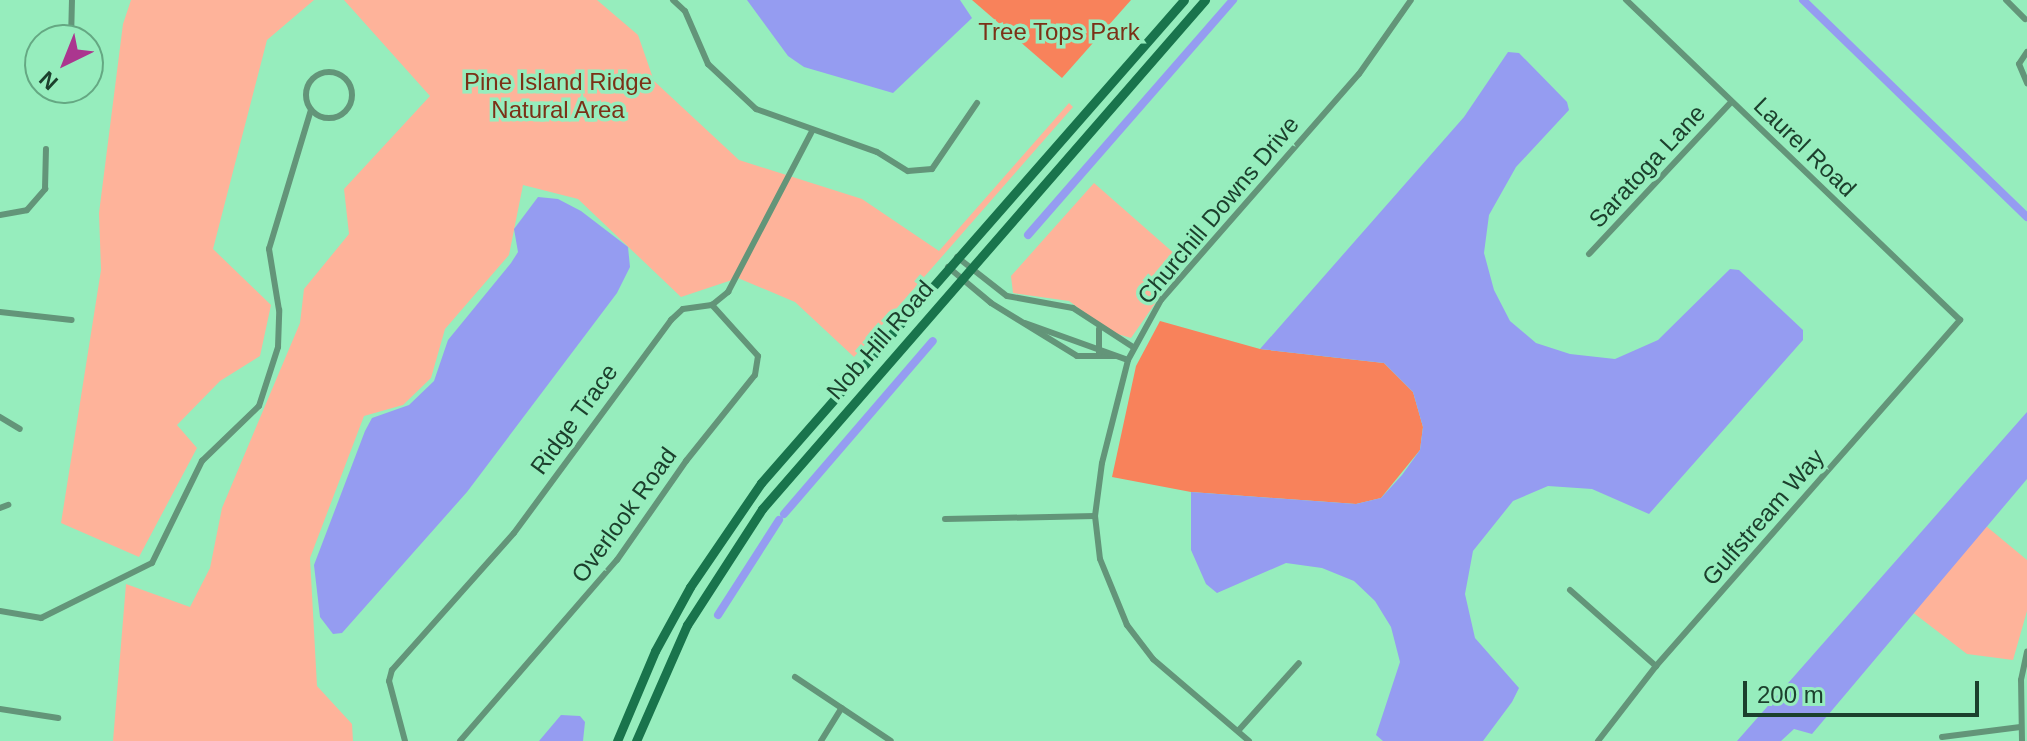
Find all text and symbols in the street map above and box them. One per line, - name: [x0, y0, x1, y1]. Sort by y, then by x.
- park label: Tree Tops Park: [978, 18, 1140, 46]
- north arrow: [24, 24, 104, 104]
- text: N: [34, 66, 63, 95]
- park label: Pine Island Ridge Natural Area: [464, 68, 652, 124]
- street label: Laurel Road: [1748, 91, 1862, 203]
- street label: Saratoga Lane: [1583, 99, 1711, 233]
- street label: Churchill Downs Drive: [1131, 110, 1305, 310]
- street label: Nob Hill Road: [821, 275, 939, 405]
- street label: Ridge Trace: [524, 358, 624, 480]
- street label: Overlook Road: [565, 442, 683, 588]
- street label: Gulfstream Way: [1696, 443, 1830, 591]
- scale bar: [1747, 665, 1983, 715]
- text: 200 m: [1757, 681, 1824, 708]

